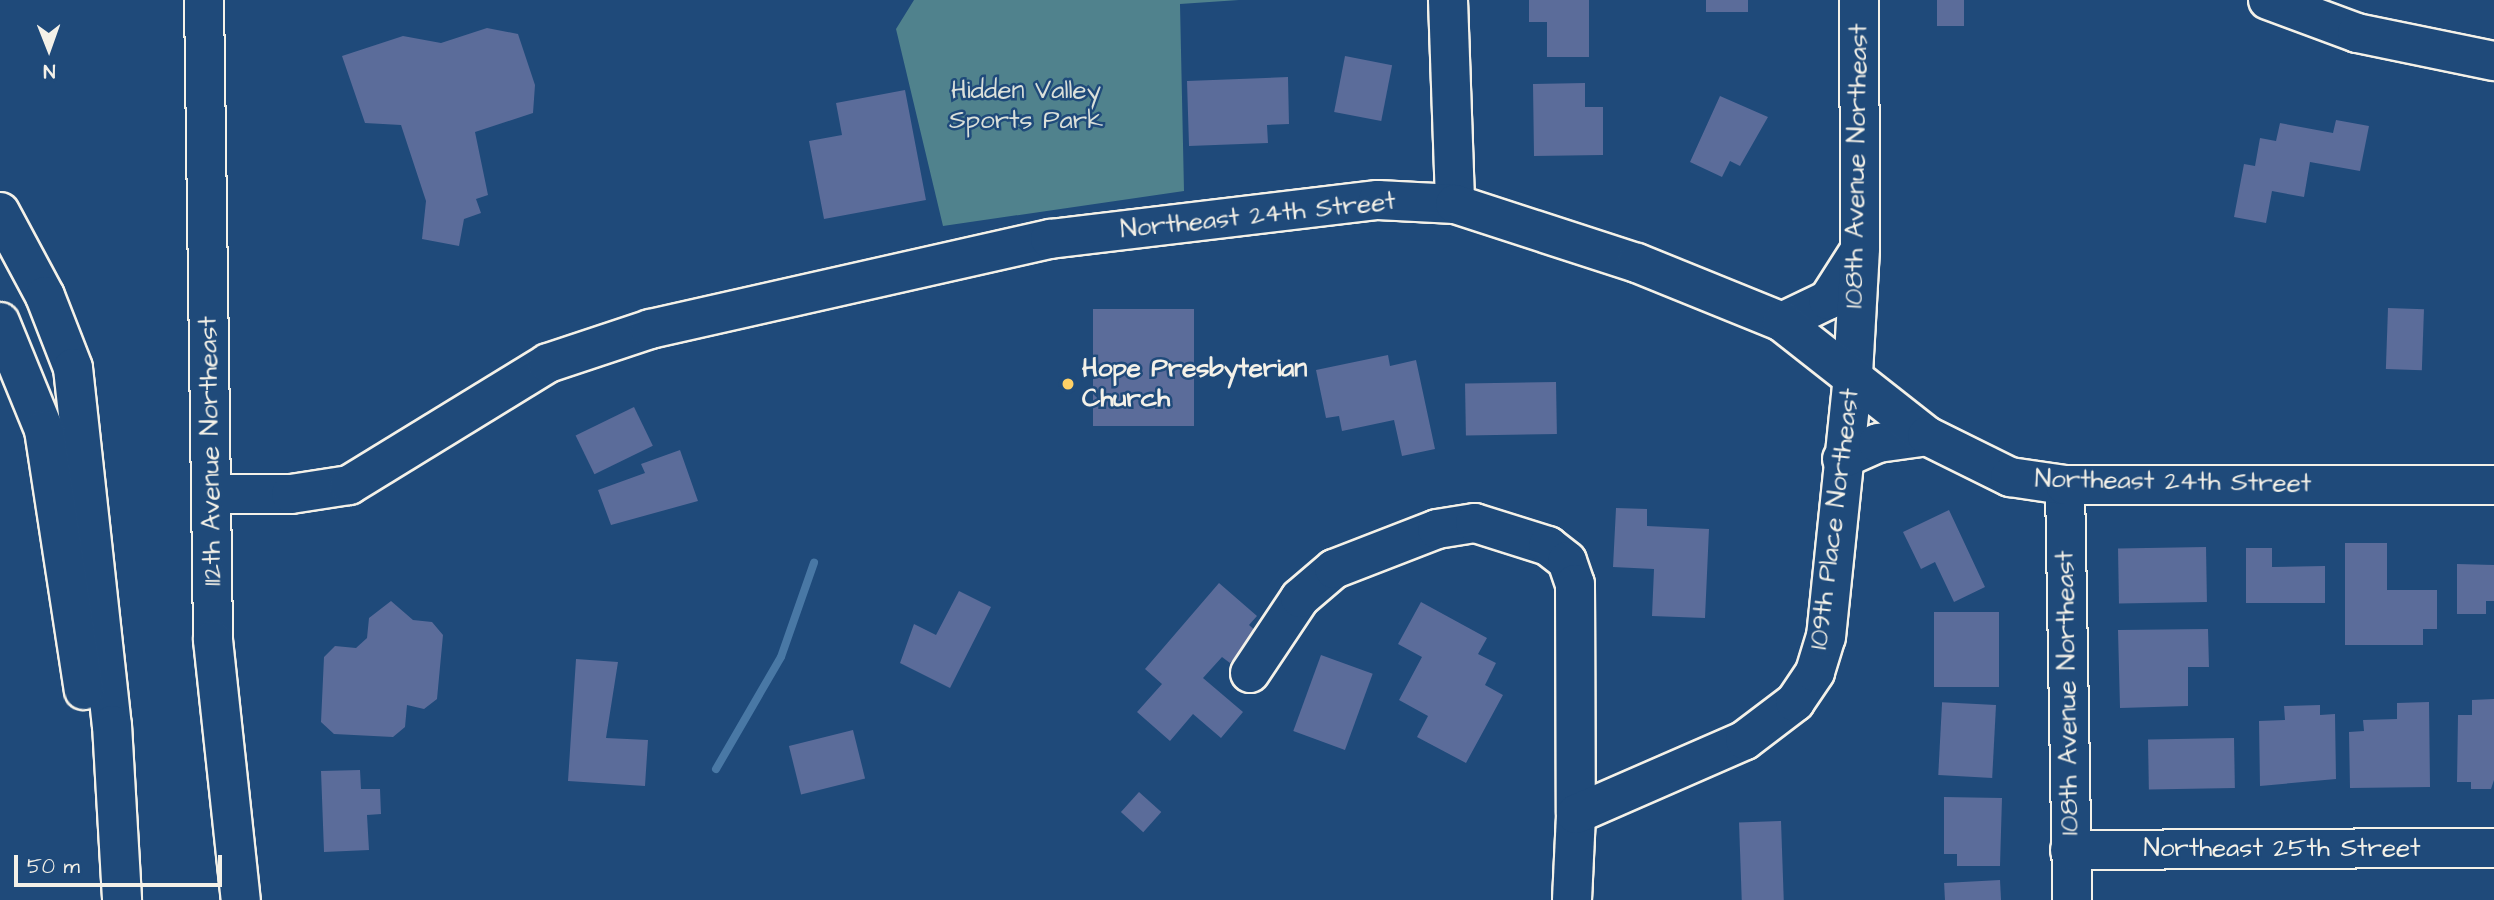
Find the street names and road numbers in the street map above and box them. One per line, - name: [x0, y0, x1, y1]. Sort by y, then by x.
- street label: 108th Avenue Northeast: [1839, 23, 1875, 309]
- street label: Northeast 24th Street: [1119, 186, 1397, 246]
- street label: 112th Avenue Northeast: [193, 316, 229, 586]
- street label: 109th Place Northeast: [1804, 387, 1866, 651]
- street label: Northeast 24th Street: [2034, 464, 2312, 500]
- street label: 108th Avenue Northeast: [2050, 550, 2086, 836]
- street label: Northeast 25th Street: [2143, 833, 2421, 865]

